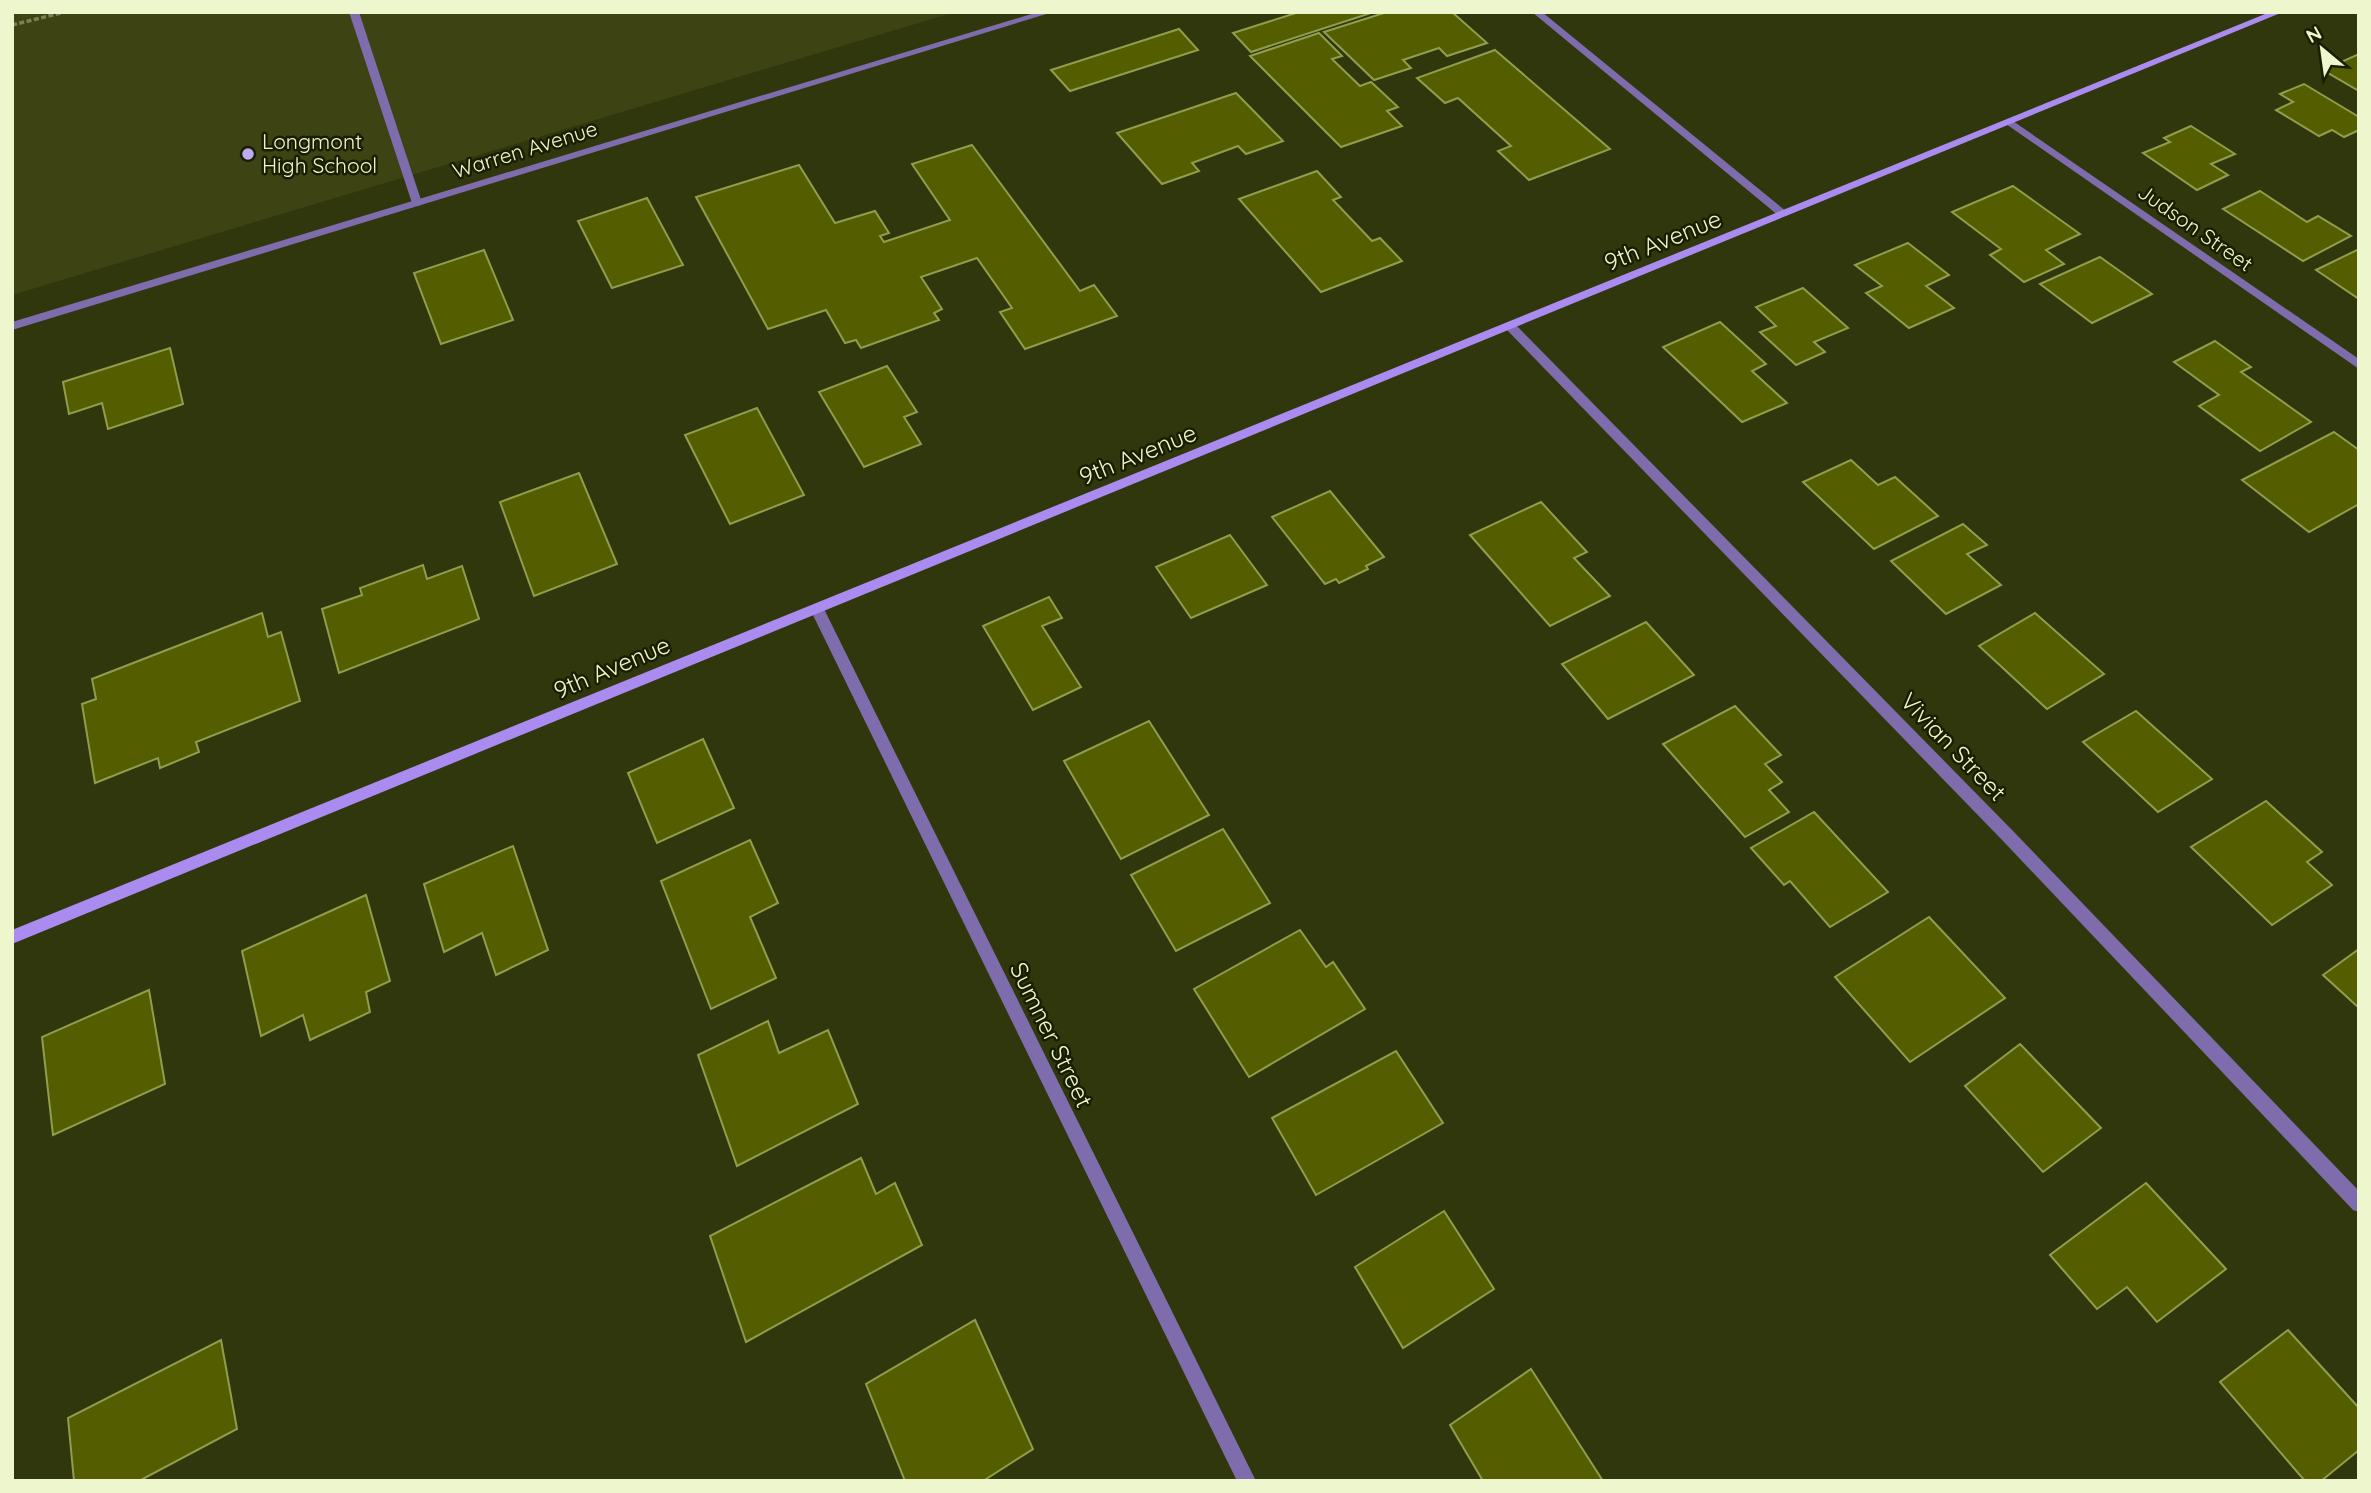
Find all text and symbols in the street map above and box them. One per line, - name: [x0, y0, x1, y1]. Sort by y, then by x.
- north arrow: [2287, 14, 2357, 84]
- text: N: [2302, 20, 2326, 48]
- street label: Warren Avenue: [449, 115, 600, 183]
- place label: Longmont High School: [262, 128, 377, 178]
- marker: Longmont High School: [240, 146, 256, 162]
- street label: Judson Street: [2133, 178, 2258, 276]
- street label: 9th Avenue: [1600, 203, 1726, 277]
- street label: 9th Avenue: [1075, 417, 1201, 491]
- street label: 9th Avenue: [549, 629, 674, 705]
- street label: Vivian Street: [1894, 686, 2013, 807]
- street label: Sumner Street: [1004, 957, 1100, 1112]

